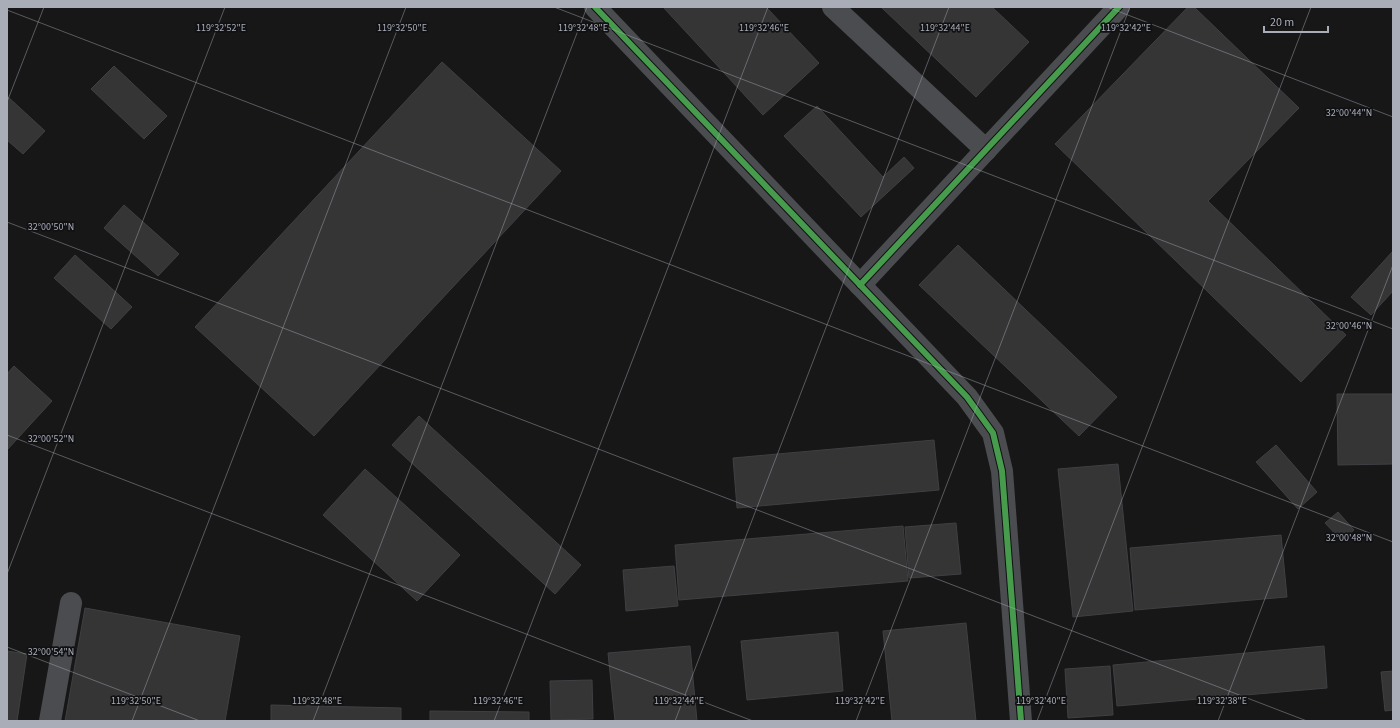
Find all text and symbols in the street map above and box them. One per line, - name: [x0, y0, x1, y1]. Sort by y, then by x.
- scale bar: [1264, 8, 1328, 34]
- text: 20 m: [1270, 14, 1294, 31]
- text: 119°32'52"E: [196, 21, 246, 35]
- text: 119°32'50"E: [377, 21, 427, 35]
- text: 119°32'48"E: [558, 21, 608, 35]
- text: 119°32'46"E: [739, 21, 789, 35]
- text: 119°32'44"E: [920, 21, 970, 35]
- text: 119°32'42"E: [1101, 21, 1151, 35]
- text: 32°00'44"N: [1326, 106, 1372, 120]
- text: 32°00'50"N: [28, 220, 74, 234]
- text: 32°00'46"N: [1326, 319, 1372, 333]
- text: 32°00'52"N: [28, 432, 74, 446]
- text: 32°00'48"N: [1326, 531, 1372, 545]
- text: 32°00'54"N: [28, 645, 74, 659]
- text: 119°32'50"E: [111, 694, 161, 708]
- text: 119°32'48"E: [292, 694, 342, 708]
- text: 119°32'46"E: [473, 694, 523, 708]
- text: 119°32'44"E: [654, 694, 704, 708]
- text: 119°32'42"E: [835, 694, 885, 708]
- text: 119°32'40"E: [1016, 694, 1066, 708]
- text: 119°32'38"E: [1197, 694, 1247, 708]

